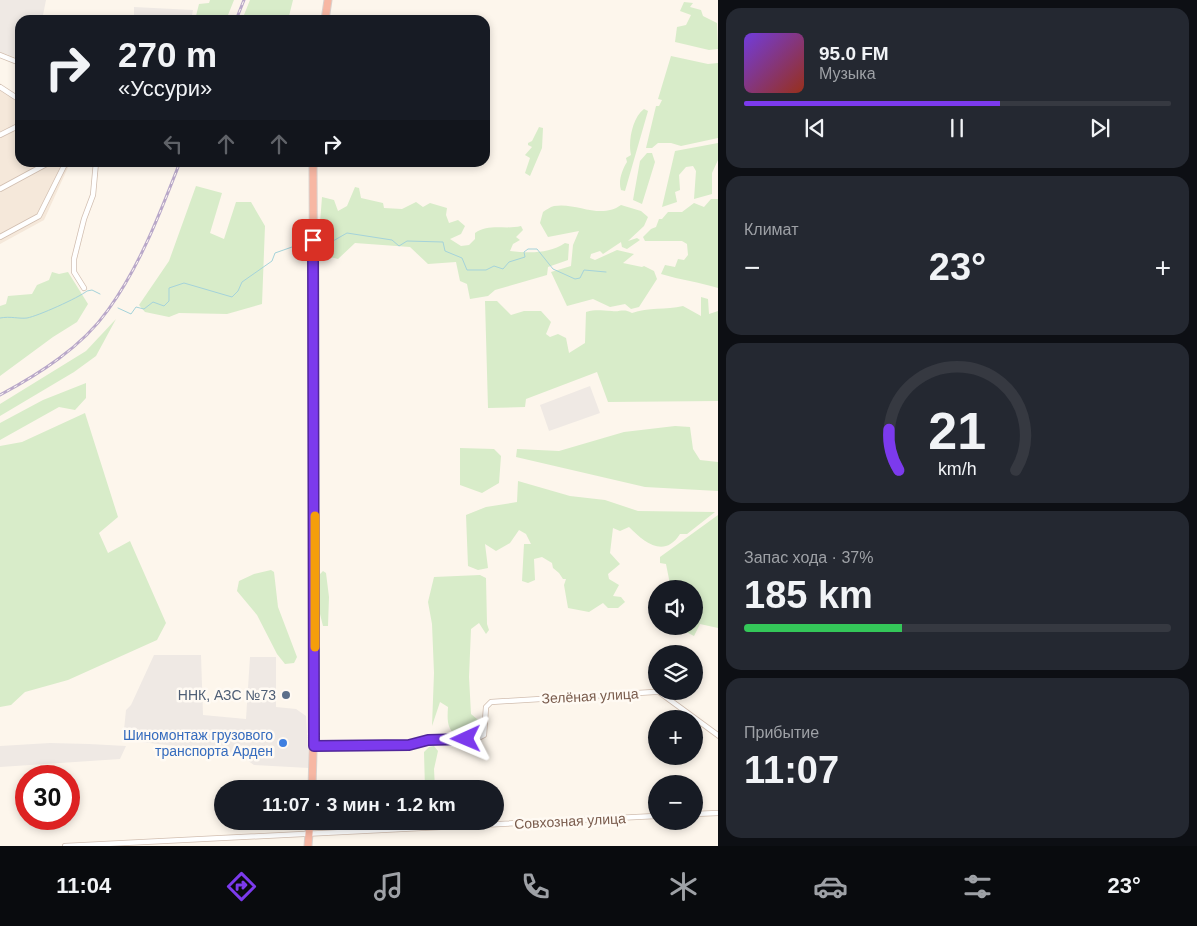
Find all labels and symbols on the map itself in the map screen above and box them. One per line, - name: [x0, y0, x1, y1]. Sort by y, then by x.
- pin: [292, 219, 334, 261]
- street label: Зелёная улица: [541, 685, 639, 707]
- place label: ННК, АЗС №73: [178, 687, 276, 703]
- marker: ННК, АЗС №73: [280, 689, 292, 701]
- position arrow: [439, 712, 491, 764]
- place label: Шиномонтаж грузового транспорта Арден: [123, 727, 273, 759]
- marker: Шиномонтаж грузового транспорта Арден: [277, 737, 289, 749]
- speed limit sign: 30: [15, 765, 80, 830]
- street label: Совхозная улица: [514, 810, 626, 832]

